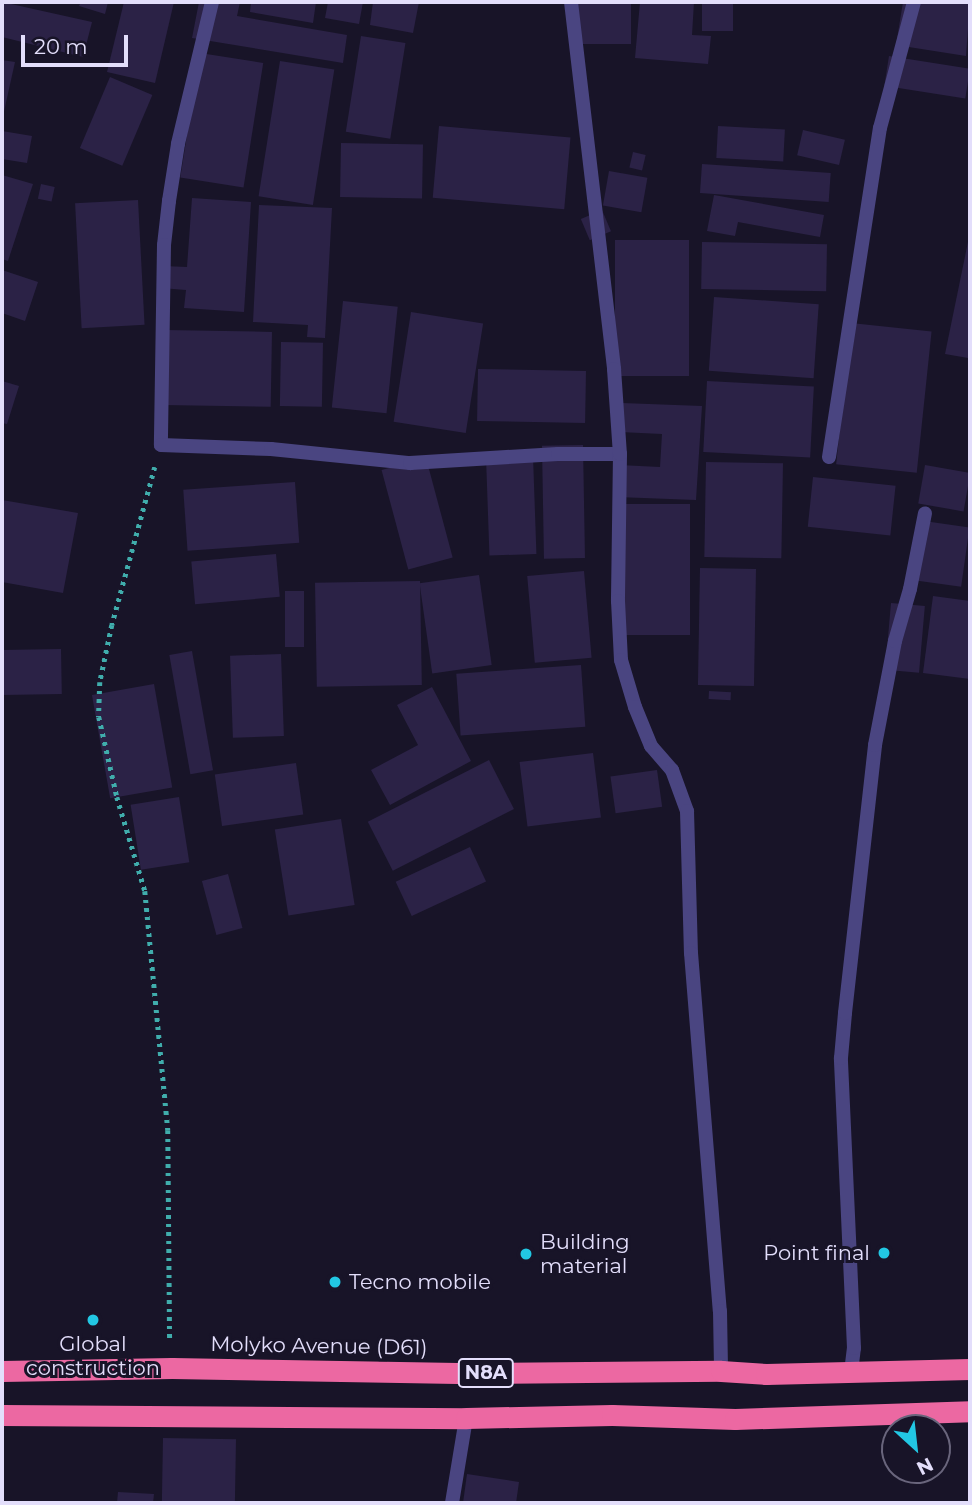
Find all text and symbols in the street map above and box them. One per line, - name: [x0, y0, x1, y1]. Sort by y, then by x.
- scale bar: [24, 21, 131, 65]
- text: 20 m: [34, 34, 88, 59]
- place label: Building material: [540, 1229, 630, 1279]
- place label: Point final: [763, 1240, 870, 1266]
- marker: Point final: [876, 1245, 892, 1261]
- marker: Building material: [518, 1246, 534, 1262]
- place label: Tecno mobile: [349, 1269, 491, 1295]
- marker: Tecno mobile: [327, 1274, 343, 1290]
- marker: Global construction: [85, 1312, 101, 1328]
- place label: Global construction: [26, 1331, 160, 1381]
- street label: Molyko Avenue (D61): [210, 1332, 428, 1360]
- road number: N8A: [456, 1358, 516, 1388]
- north arrow: [881, 1414, 951, 1484]
- text: N: [913, 1453, 937, 1480]

